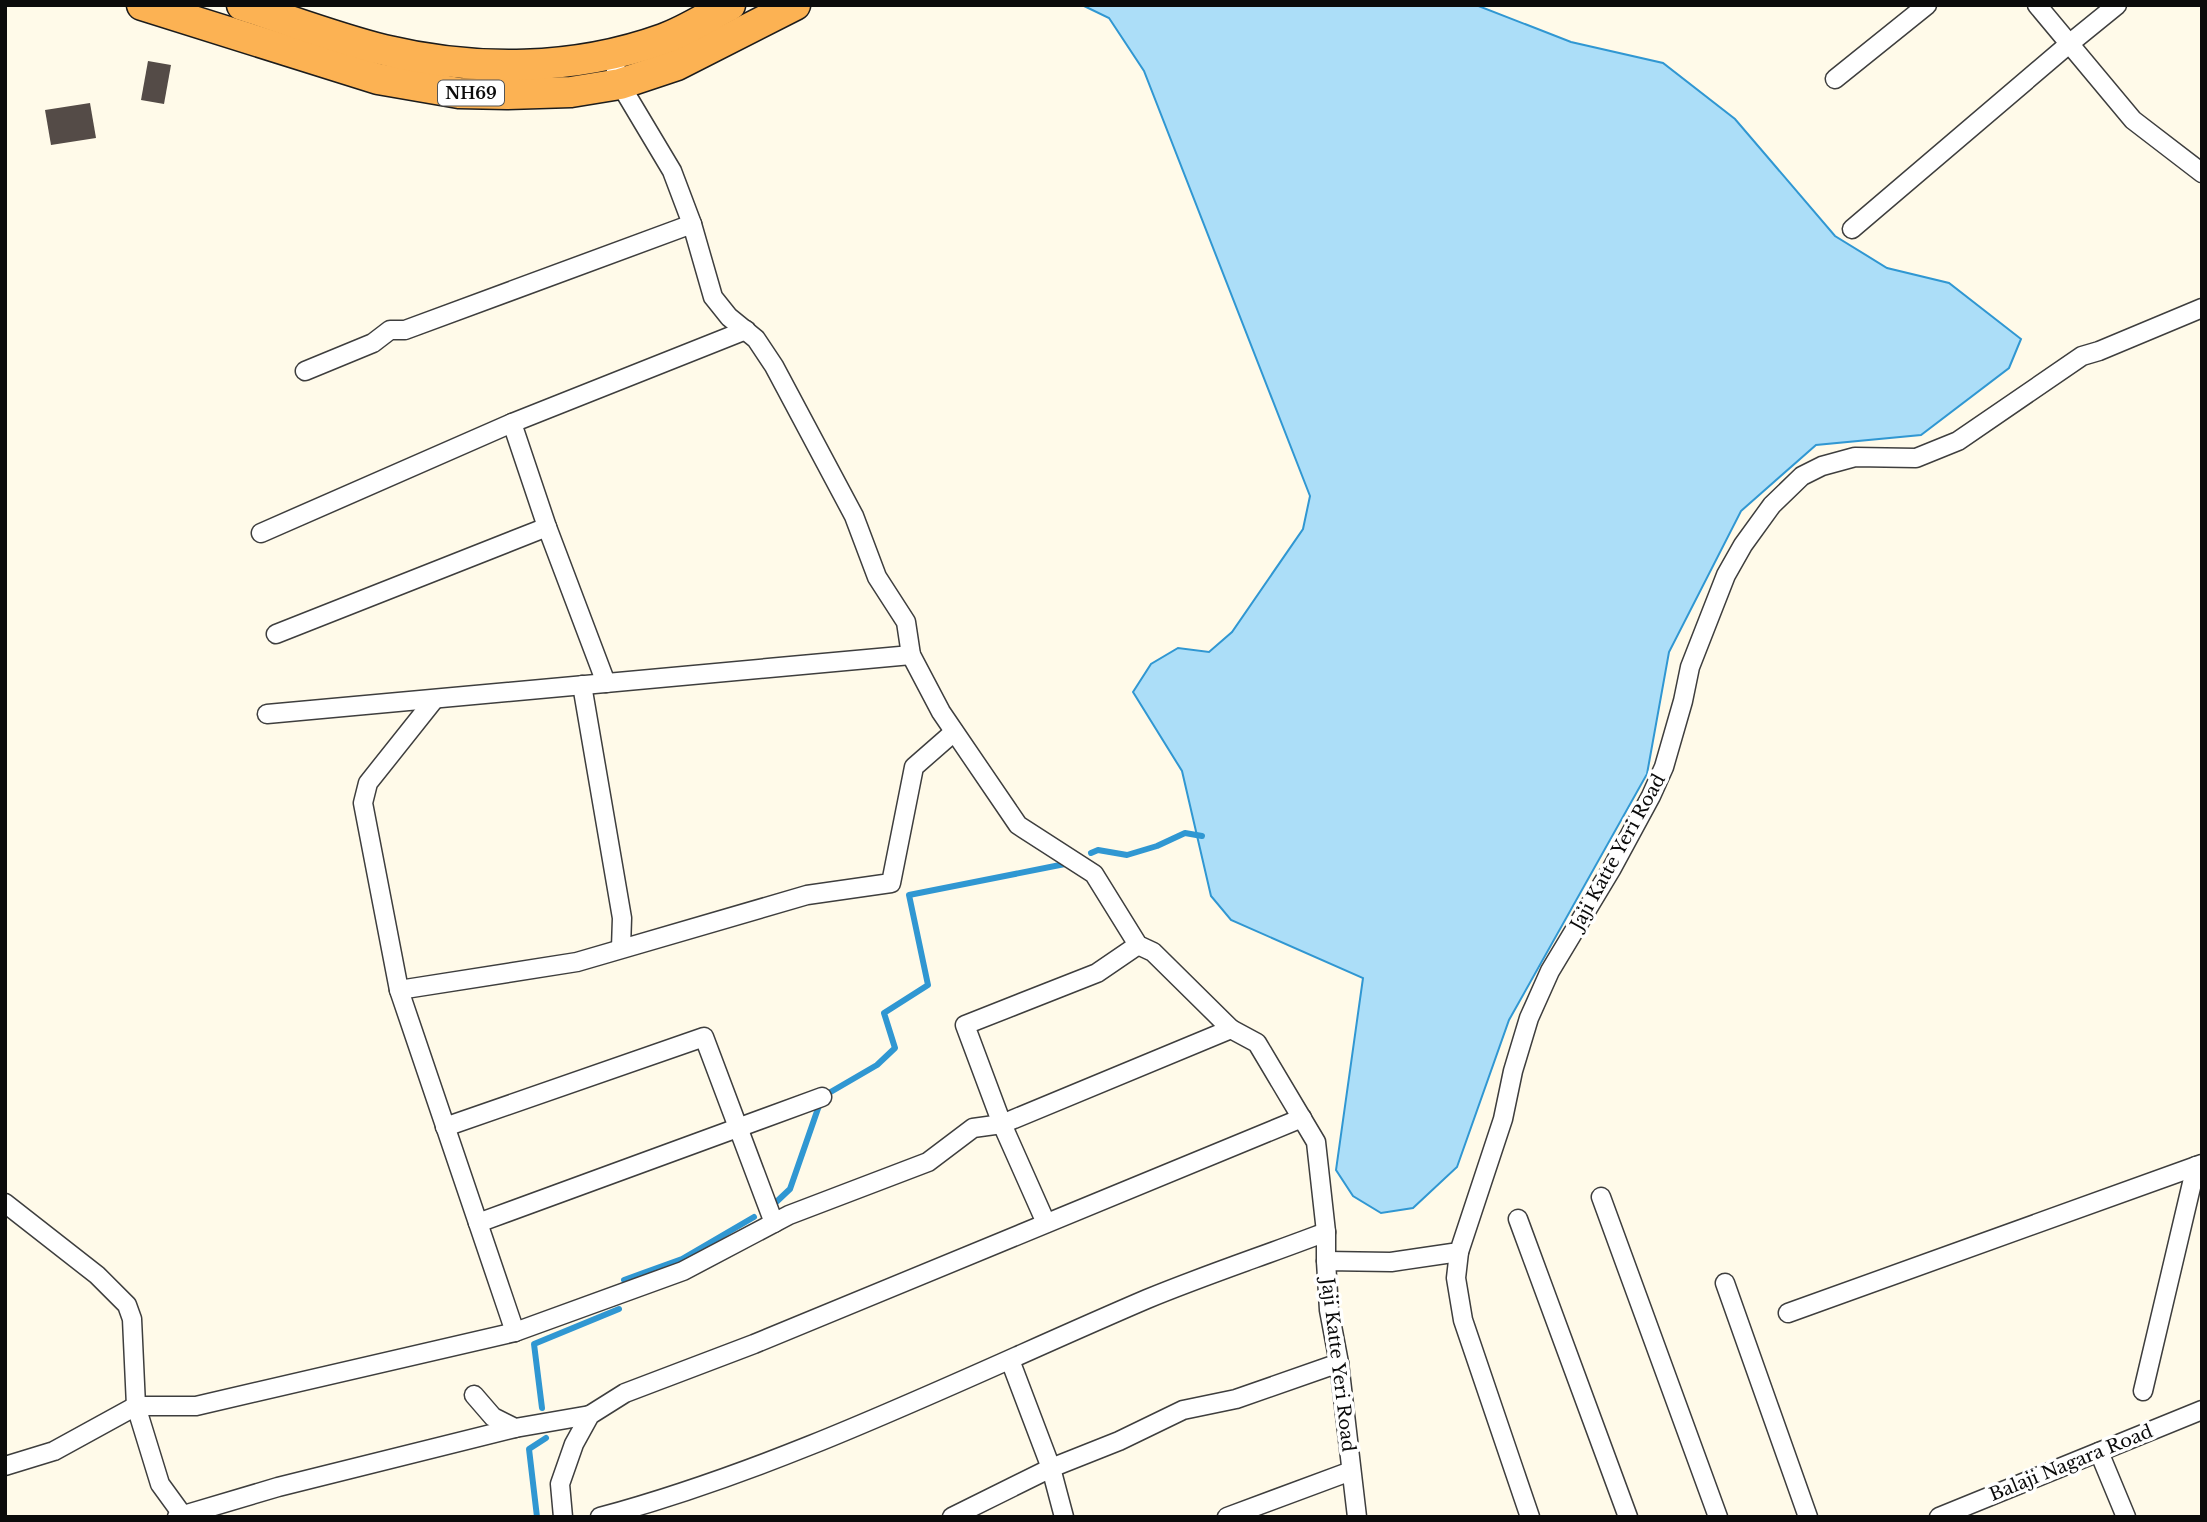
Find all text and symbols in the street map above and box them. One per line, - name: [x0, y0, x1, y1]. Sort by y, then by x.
- road number: NH69: [438, 80, 504, 106]
- street label: Jaji Katte Yeri Road: [1565, 770, 1670, 936]
- street label: Jaji Katte Yeri Road: [1316, 1275, 1360, 1453]
- street label: Balaji Nagara Road: [1986, 1420, 2156, 1506]

